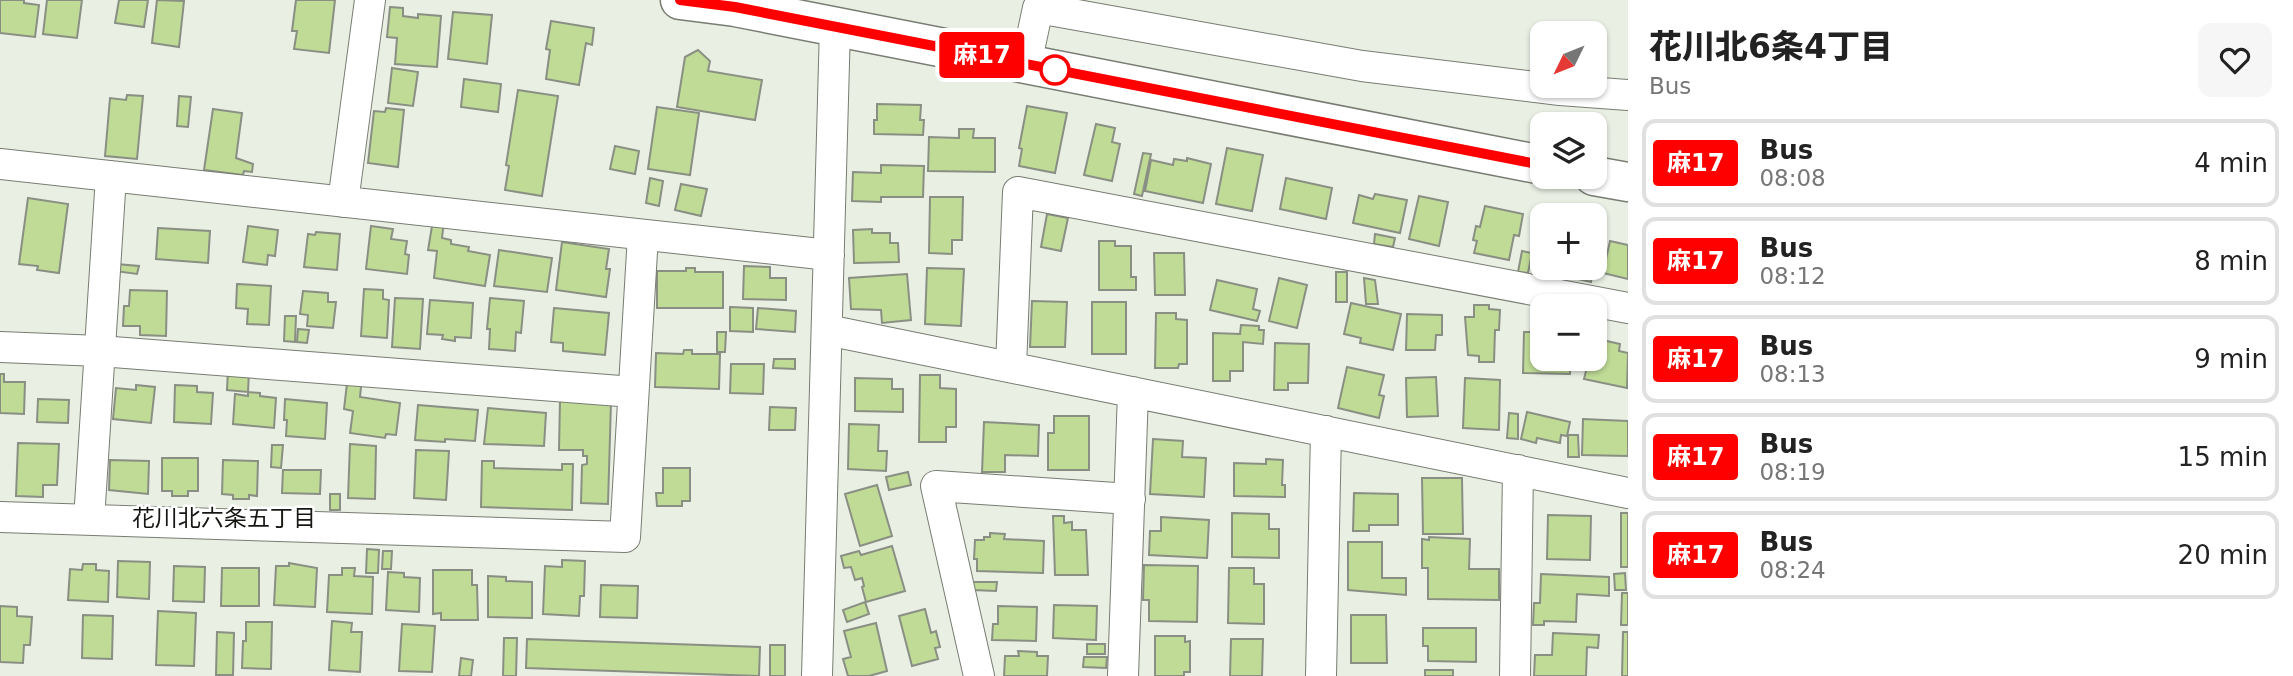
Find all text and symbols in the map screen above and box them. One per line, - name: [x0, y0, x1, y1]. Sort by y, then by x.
- north arrow: [1530, 21, 1606, 98]
- map controls: [1530, 21, 1607, 371]
- button: heart: [2198, 23, 2272, 97]
- text: 花川北6条4丁目: [1649, 27, 1893, 66]
- line badge: 麻17: [942, 32, 1022, 78]
- text: 麻17: [953, 41, 1011, 69]
- unlabelled marker: [1040, 55, 1070, 85]
- text: Bus: [1649, 73, 1691, 99]
- button: layers: [1530, 112, 1607, 189]
- text: Bus: [1759, 135, 1813, 165]
- text: 4 min: [2194, 148, 2268, 178]
- text: 麻17: [1667, 149, 1724, 177]
- text: 08:08: [1759, 165, 1826, 191]
- button: +: [1530, 203, 1607, 280]
- text: Bus: [1759, 233, 1813, 263]
- text: 8 min: [2194, 246, 2268, 276]
- text: 麻17: [1667, 247, 1724, 275]
- text: 08:12: [1759, 263, 1826, 289]
- button: −: [1530, 294, 1607, 371]
- text: Bus: [1759, 331, 1813, 361]
- text: 9 min: [2194, 344, 2268, 374]
- text: 麻17: [1667, 345, 1724, 373]
- text: 08:13: [1759, 361, 1826, 387]
- text: Bus: [1759, 429, 1813, 459]
- text: 15 min: [2178, 442, 2268, 472]
- text: 麻17: [1667, 443, 1724, 471]
- text: 08:19: [1759, 459, 1826, 485]
- district label: 花川北六条五丁目: [132, 505, 316, 531]
- text: Bus: [1759, 527, 1813, 557]
- text: 20 min: [2178, 540, 2268, 570]
- text: 麻17: [1667, 541, 1724, 569]
- text: 08:24: [1759, 557, 1826, 583]

